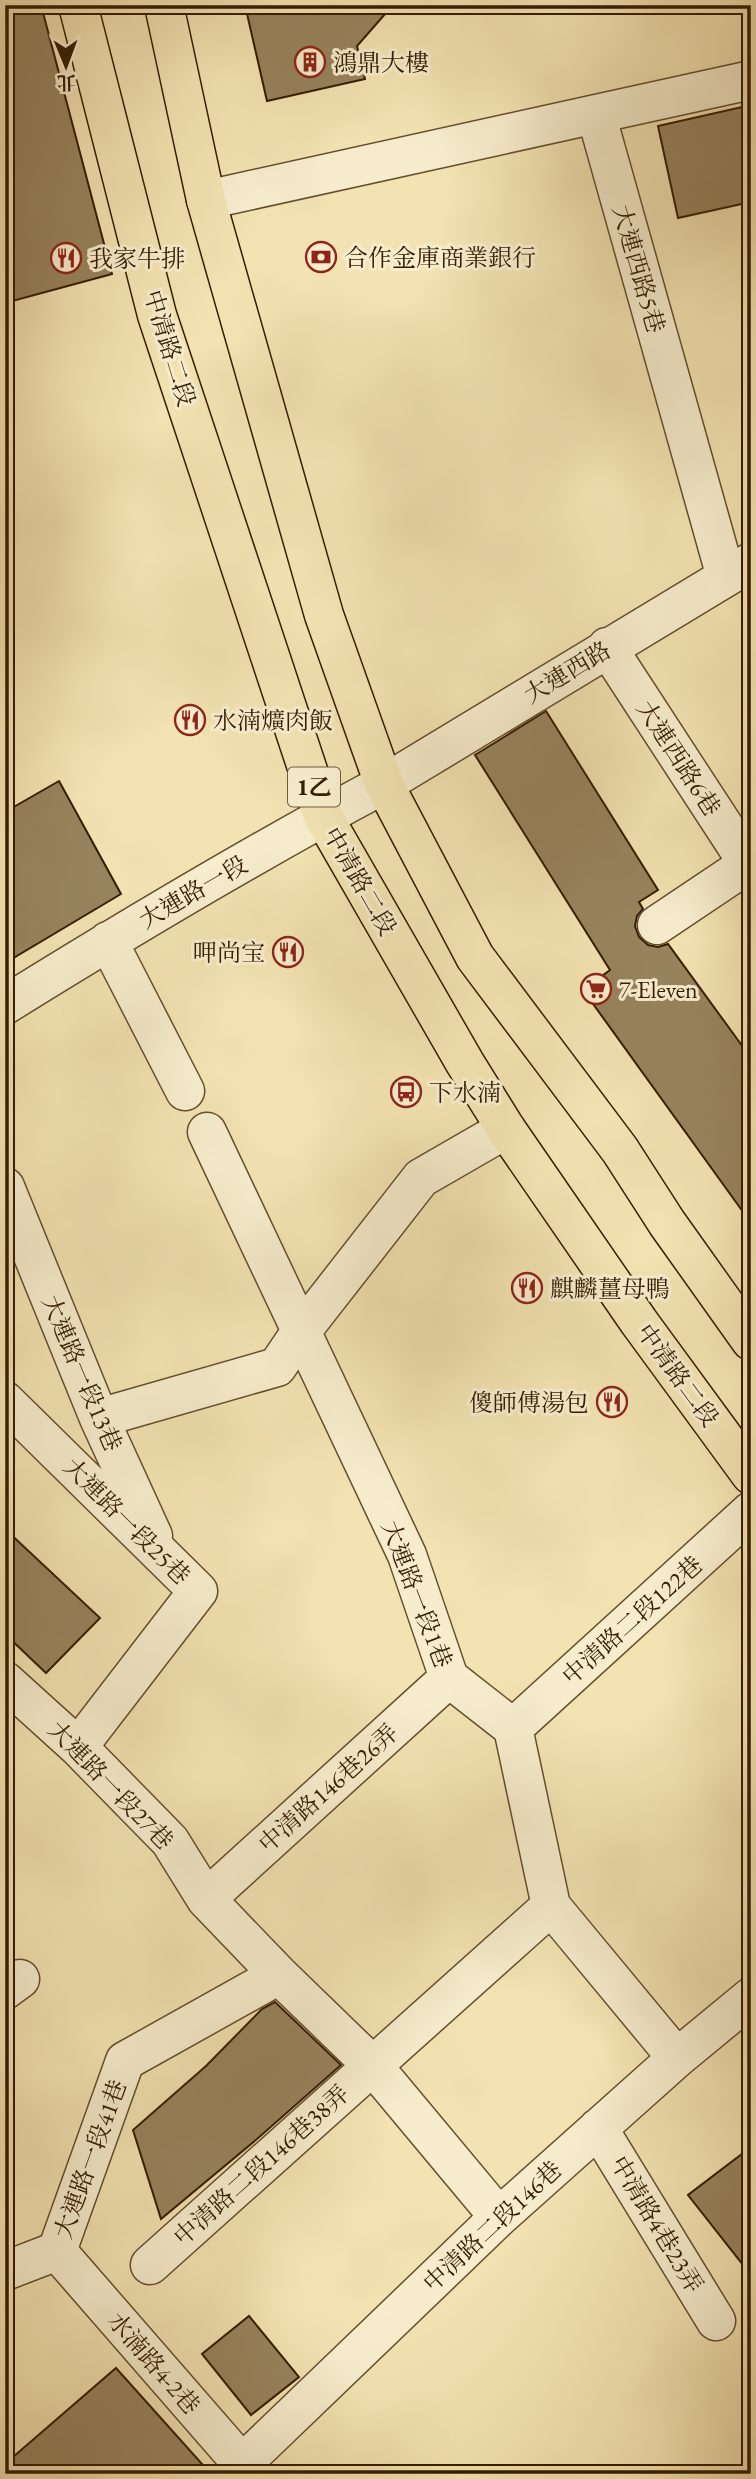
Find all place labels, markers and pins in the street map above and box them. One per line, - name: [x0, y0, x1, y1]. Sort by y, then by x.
- building icon: 鴻鼎大樓: [293, 45, 327, 79]
- place label: 鴻鼎大樓: [333, 47, 429, 78]
- bank icon: 合作金庫商業銀行: [304, 240, 338, 274]
- restaurant icon: 我家牛排: [49, 241, 83, 275]
- place label: 合作金庫商業銀行: [344, 242, 536, 273]
- place label: 我家牛排: [89, 243, 185, 274]
- restaurant icon: 水湳爌肉飯: [173, 703, 207, 737]
- place label: 水湳爌肉飯: [213, 705, 333, 736]
- restaurant icon: 呷尚宝: [271, 935, 305, 969]
- place label: 呷尚宝: [193, 937, 265, 968]
- supermarket icon: 7-Eleven: [579, 972, 613, 1006]
- place label: 7-Eleven: [619, 974, 698, 1005]
- bus stop icon: 下水湳: [389, 1075, 423, 1109]
- place label: 下水湳: [429, 1077, 501, 1108]
- restaurant icon: 麒麟薑母鴨: [510, 1271, 544, 1305]
- place label: 麒麟薑母鴨: [550, 1273, 670, 1304]
- restaurant icon: 傻師傅湯包: [595, 1385, 629, 1419]
- place label: 傻師傅湯包: [469, 1387, 589, 1418]

